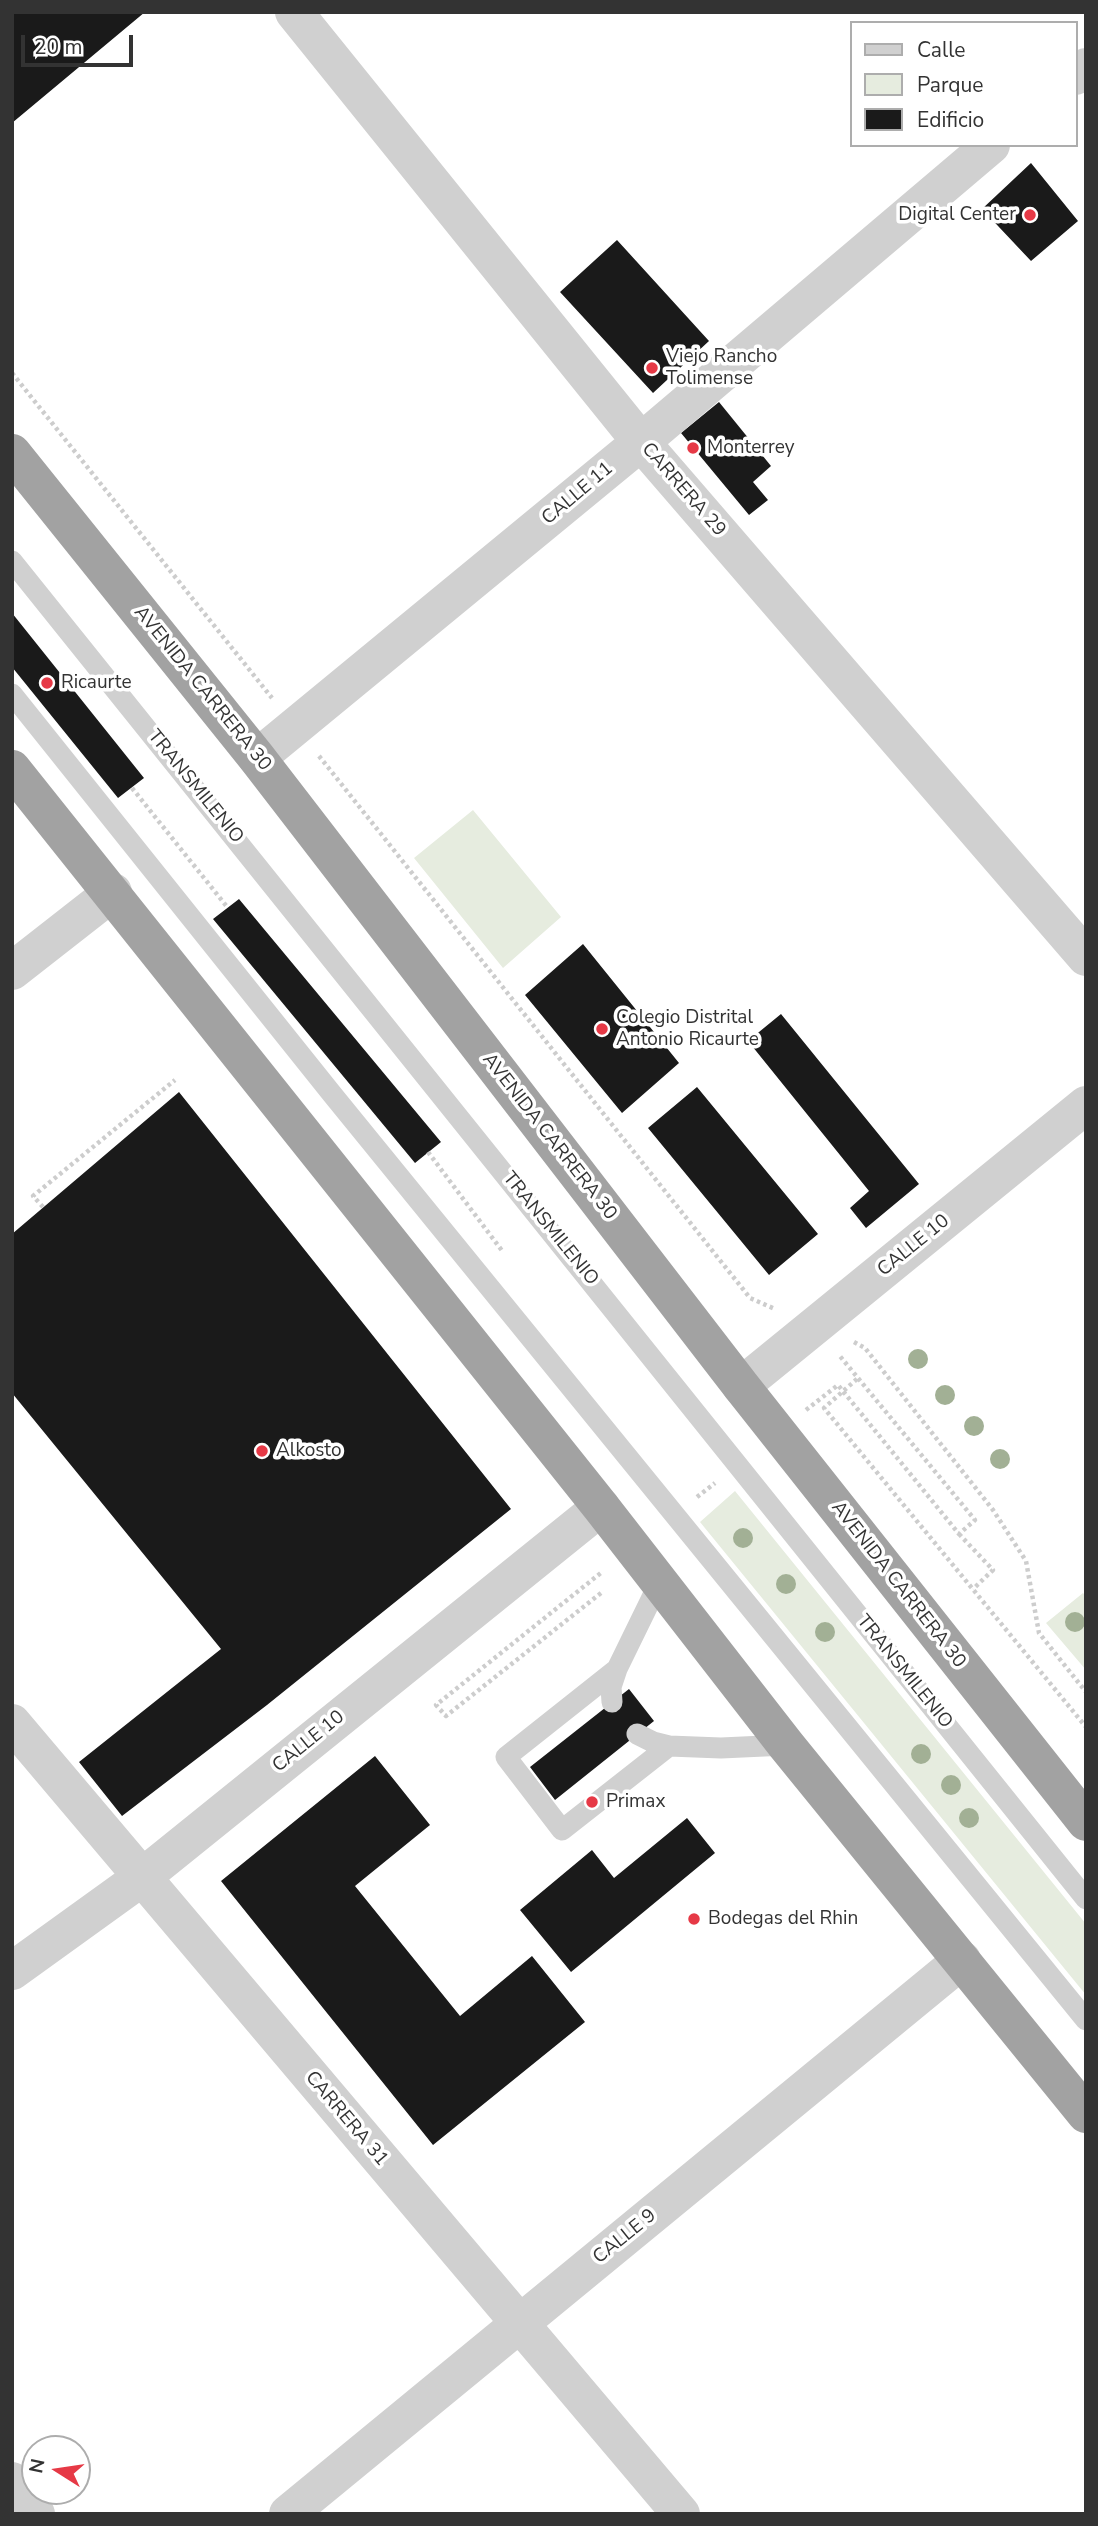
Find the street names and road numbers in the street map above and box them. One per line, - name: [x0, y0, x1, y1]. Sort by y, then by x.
- street label: CARRERA 29: [636, 438, 730, 542]
- street label: CALLE 11: [538, 458, 618, 530]
- street label: AVENIDA CARRERA 30: [129, 602, 275, 776]
- street label: TRANSMILENIO: [142, 726, 248, 848]
- street label: AVENIDA CARRERA 30: [477, 1049, 621, 1225]
- street label: TRANSMILENIO: [497, 1168, 603, 1290]
- street label: CALLE 10: [874, 1210, 954, 1282]
- street label: AVENIDA CARRERA 30: [826, 1497, 970, 1673]
- street label: TRANSMILENIO: [851, 1611, 957, 1733]
- street label: CALLE 10: [269, 1706, 349, 1778]
- street label: CARRERA 31: [300, 2067, 392, 2171]
- street label: CALLE 9: [589, 2205, 661, 2269]

